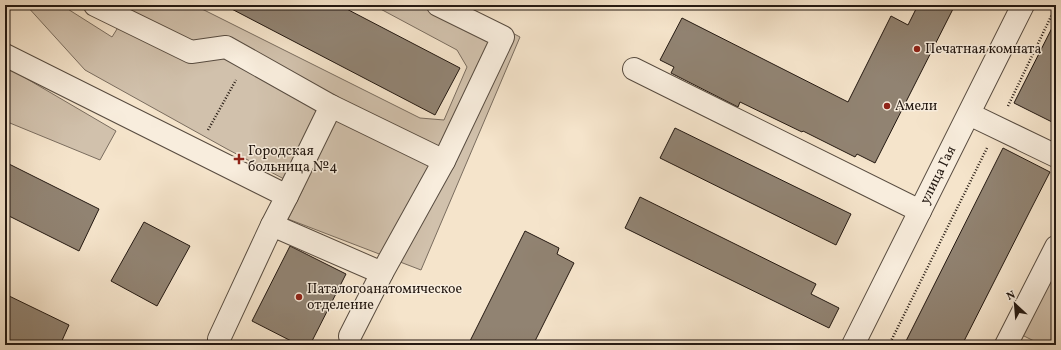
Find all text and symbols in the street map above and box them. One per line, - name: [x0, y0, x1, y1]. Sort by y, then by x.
- place label: Печатная комната: [925, 40, 1041, 59]
- marker: Печатная комната: [912, 44, 922, 54]
- place label: Амели: [895, 97, 938, 116]
- marker: Амели: [882, 101, 892, 111]
- place label: Городская больница №4: [248, 142, 338, 177]
- street label: улица Гая: [915, 143, 961, 208]
- marker: Городская больница №4: [233, 153, 245, 165]
- place label: Паталогоанатомическое отделение: [307, 280, 463, 315]
- north arrow: [995, 284, 1035, 324]
- text: N: [1004, 288, 1018, 305]
- marker: Паталогоанатомическое отделение: [294, 292, 304, 302]

